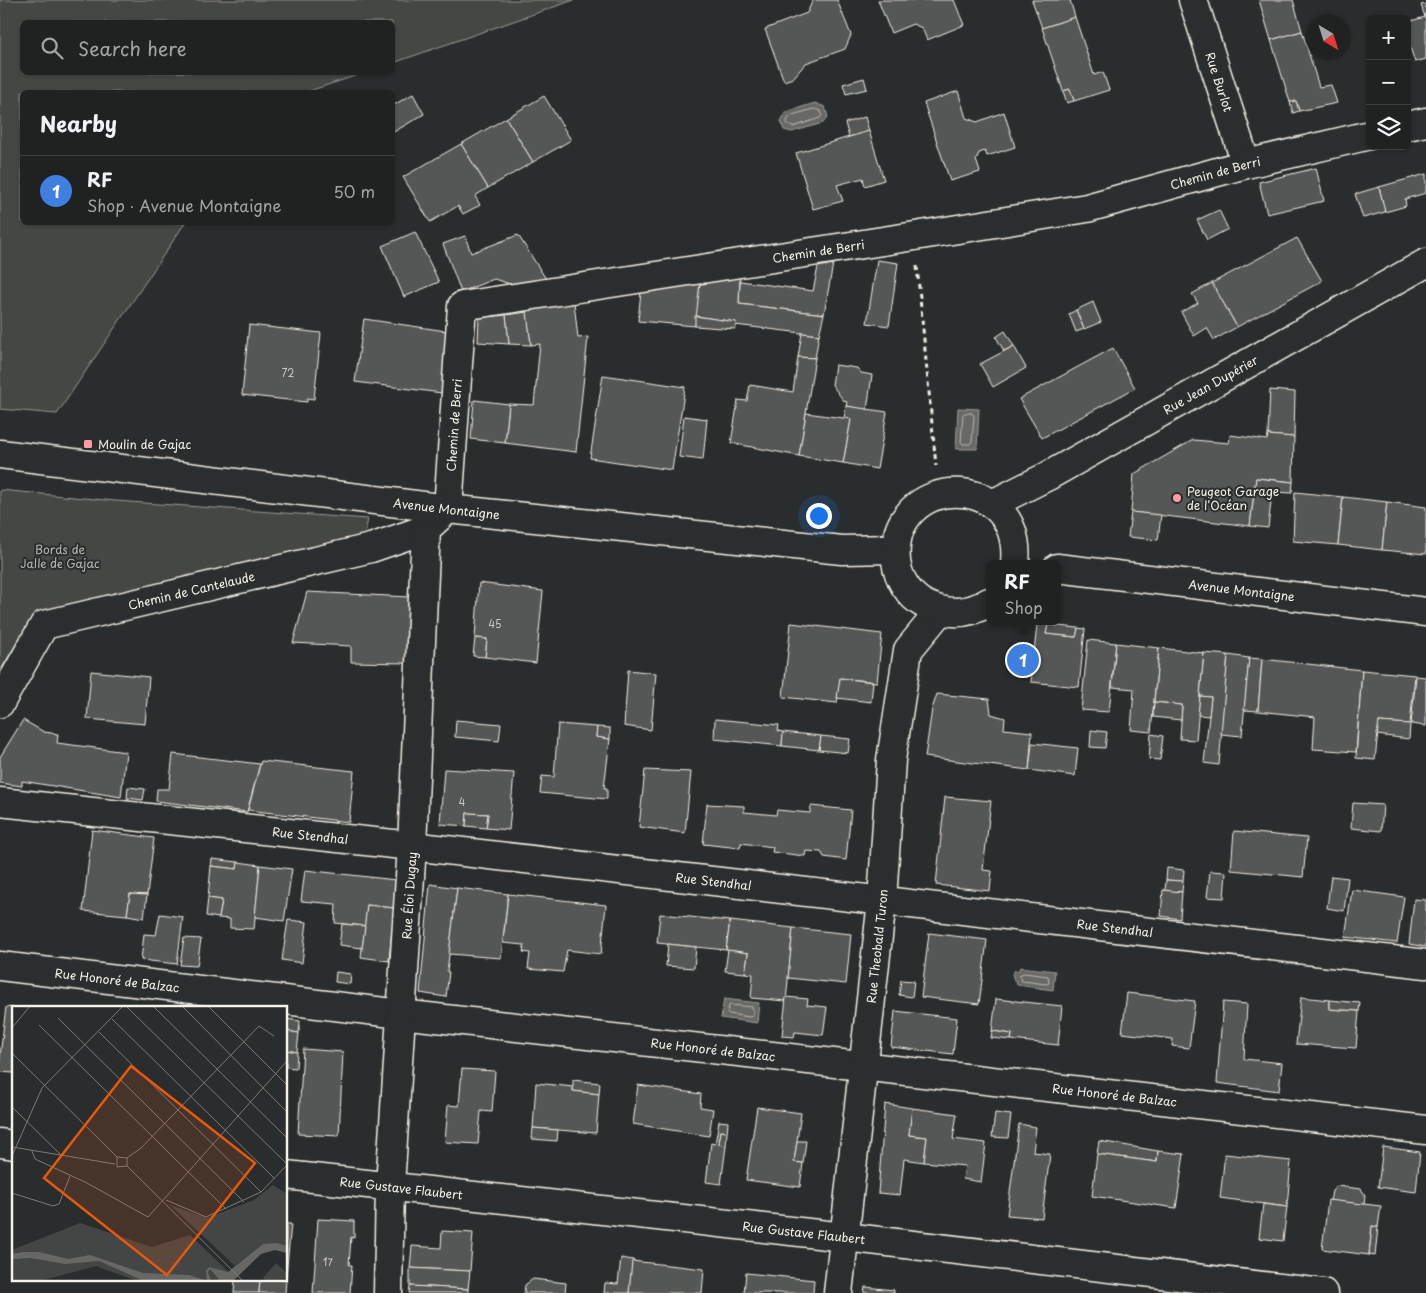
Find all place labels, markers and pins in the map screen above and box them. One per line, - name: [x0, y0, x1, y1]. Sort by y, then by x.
- place label: Moulin de Gajac: [98, 435, 192, 453]
- marker: Moulin de Gajac: [82, 438, 94, 450]
- place label: Peugeot Garage de l'Océan: [1187, 482, 1279, 514]
- marker: Peugeot Garage de l'Océan: [1171, 492, 1183, 504]
- pin: 1: [1007, 641, 1039, 679]

